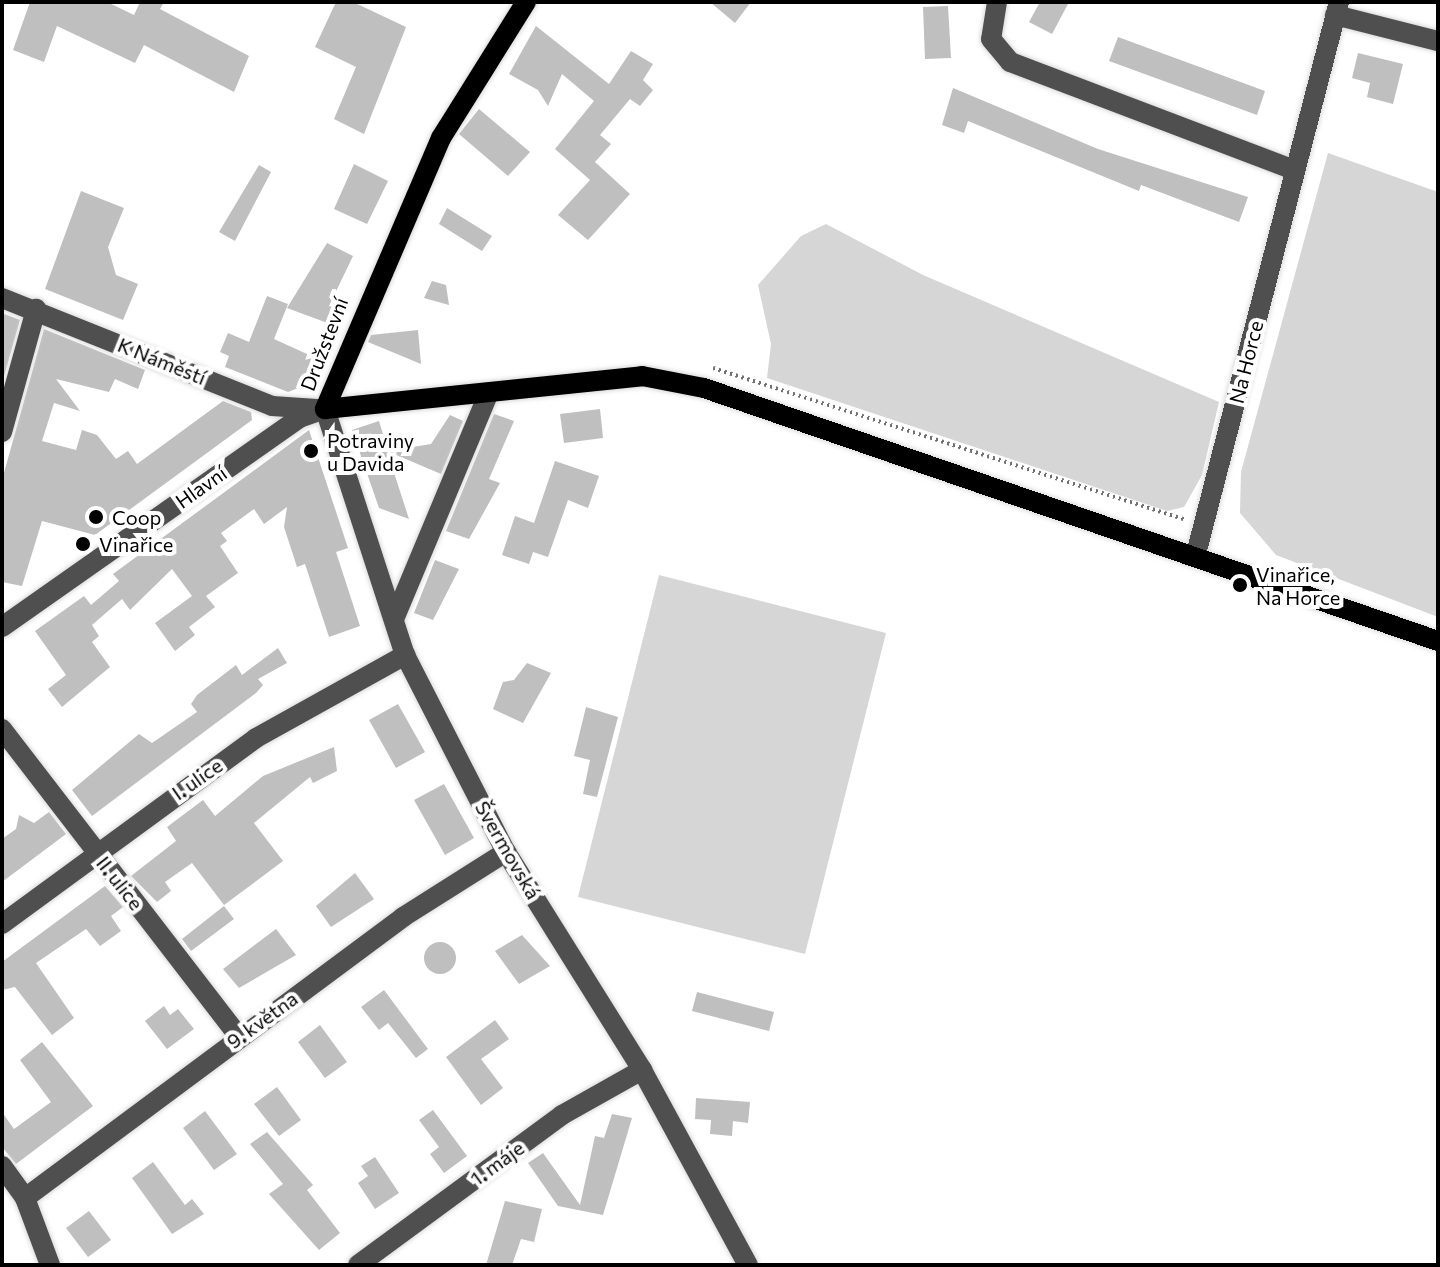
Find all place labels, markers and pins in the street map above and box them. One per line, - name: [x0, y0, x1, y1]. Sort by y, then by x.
- place label: Potraviny u Davida: [327, 428, 414, 475]
- marker: Potraviny u Davida: [302, 442, 320, 460]
- place label: Coop: [112, 505, 161, 529]
- marker: Coop: [87, 508, 105, 526]
- place label: Vinařice: [99, 532, 173, 556]
- marker: Vinařice: [74, 535, 92, 553]
- place label: Vinařice, Na Horce: [1256, 562, 1340, 609]
- marker: Vinařice, Na Horce: [1231, 576, 1249, 594]

